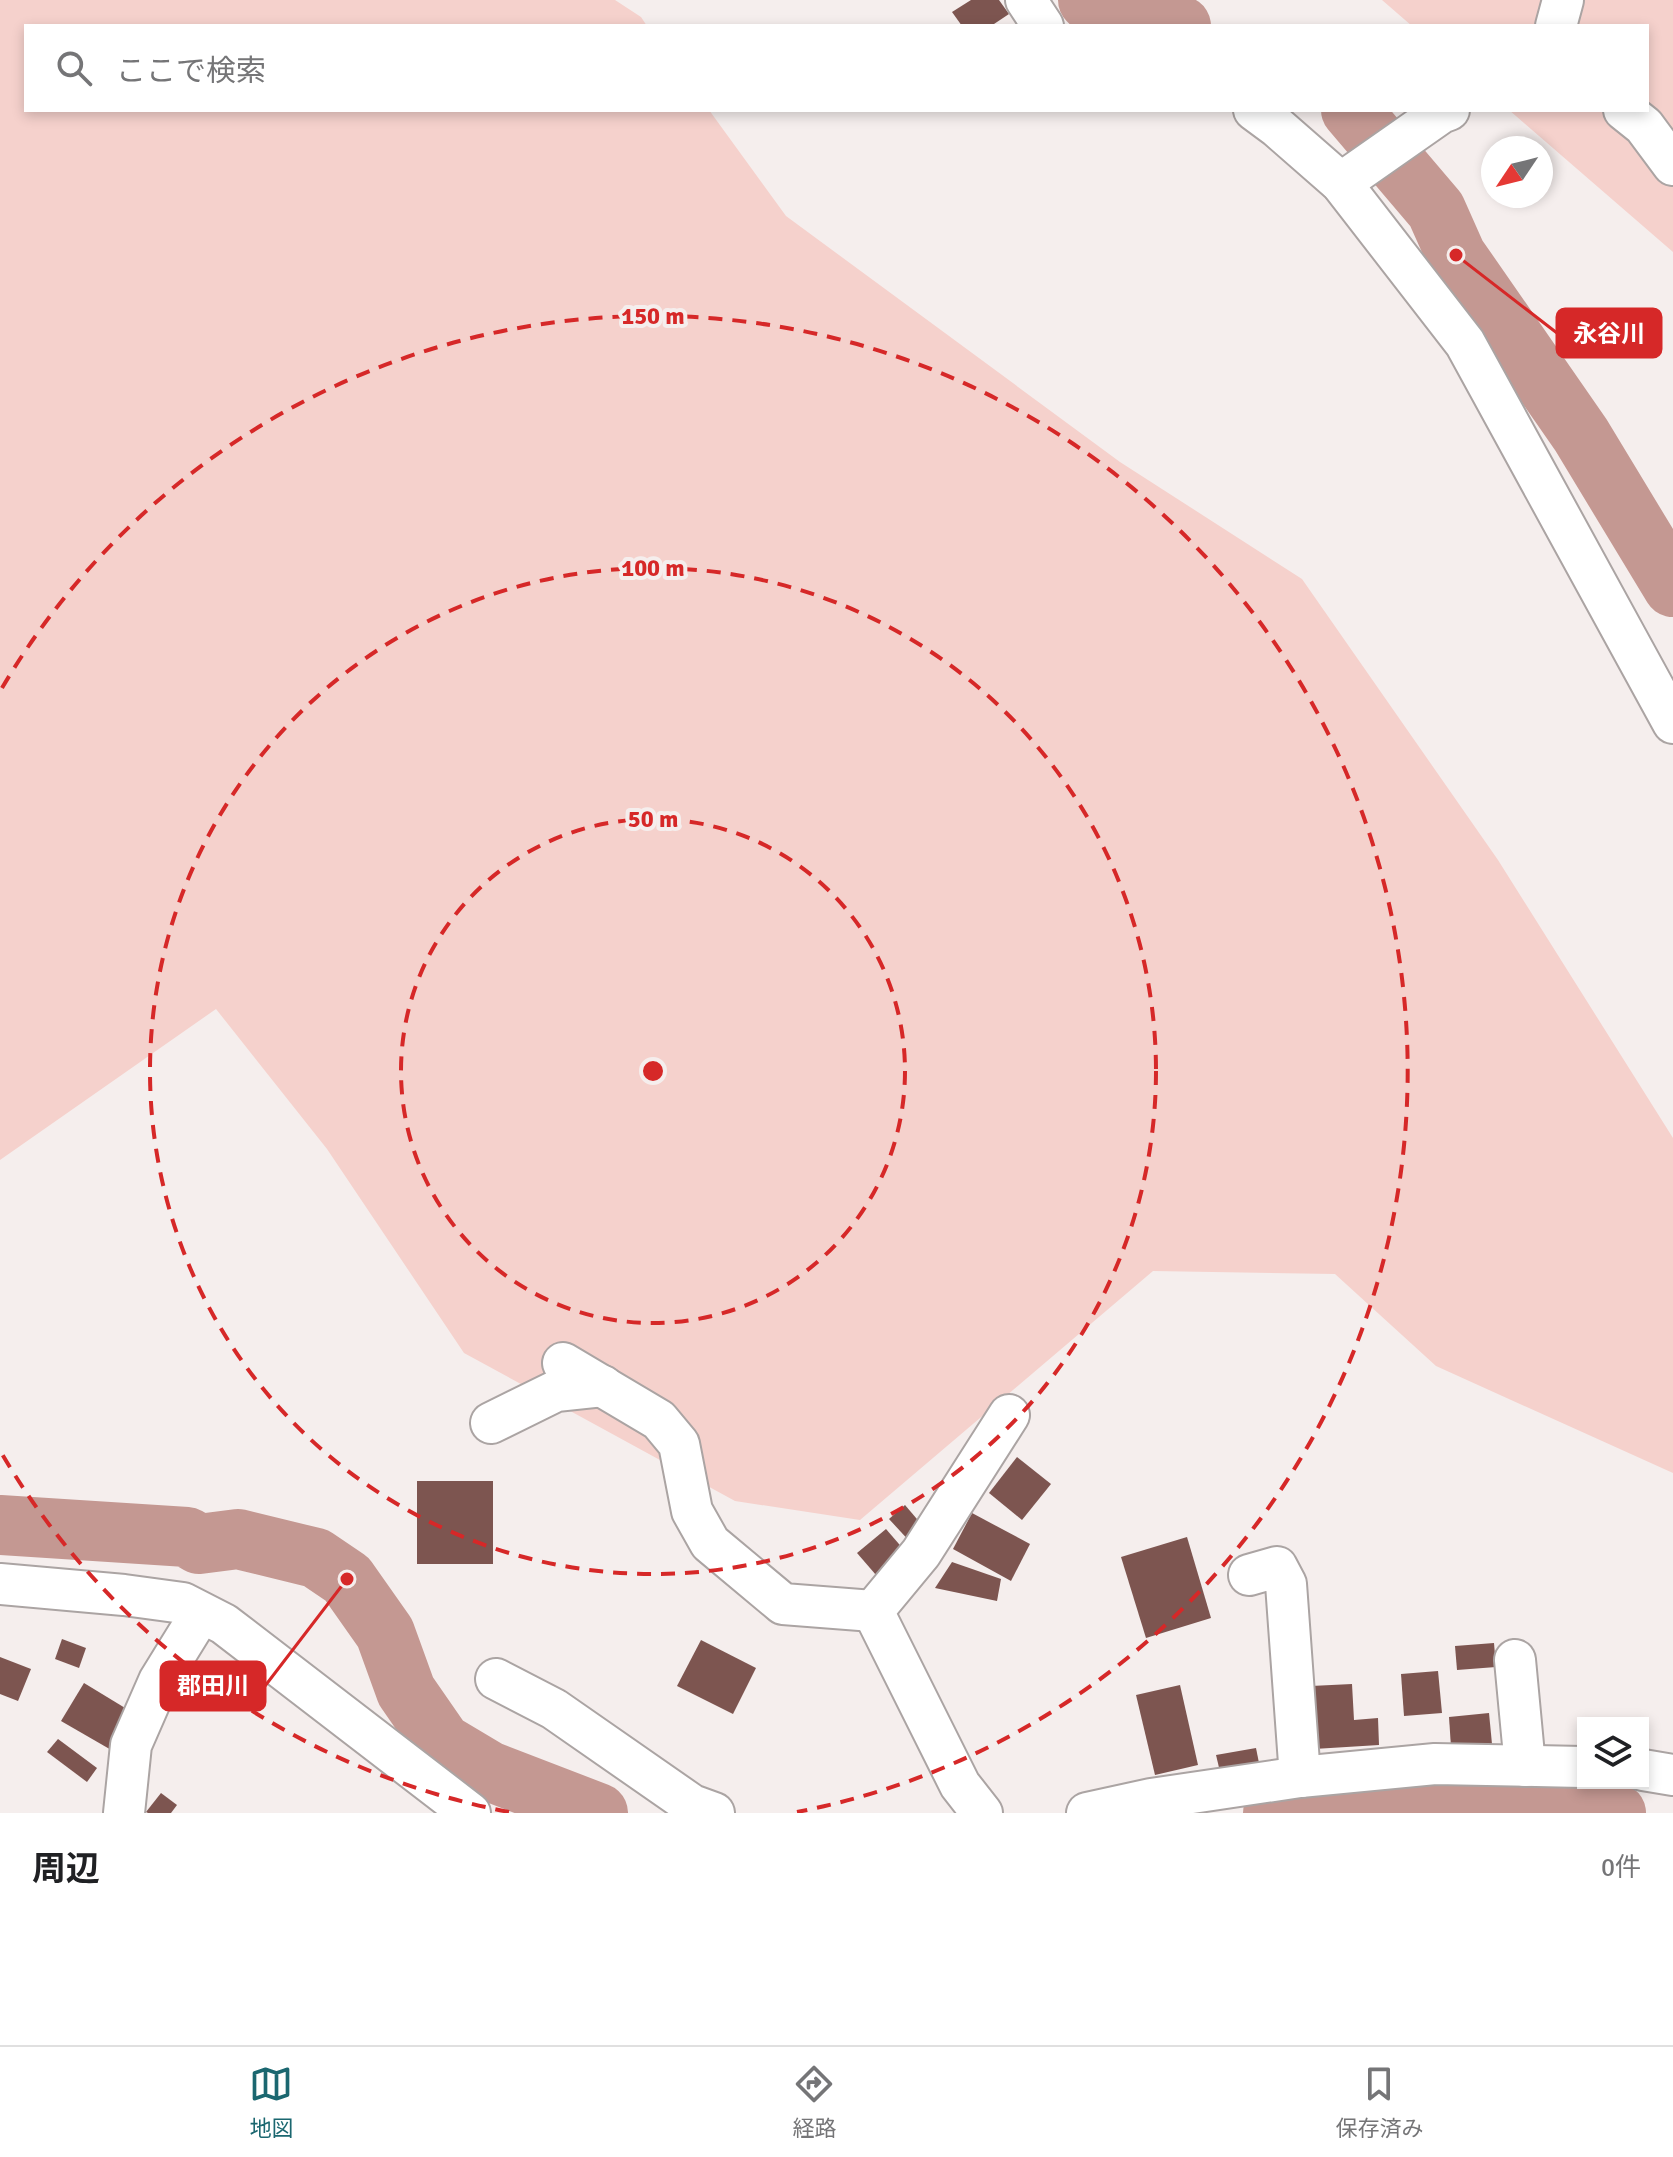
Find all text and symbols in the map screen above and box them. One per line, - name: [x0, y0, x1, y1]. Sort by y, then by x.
- search box: [24, 24, 1649, 112]
- icon: search: [52, 46, 96, 90]
- text: ここで検索: [116, 53, 266, 90]
- north arrow: [1481, 136, 1553, 208]
- text: 150 m: [621, 301, 685, 331]
- callout: 永谷川: [1557, 309, 1661, 357]
- text: 永谷川: [1573, 319, 1645, 349]
- text: 100 m: [621, 553, 685, 583]
- text: 50 m: [628, 804, 678, 834]
- centre of rings: [639, 1057, 667, 1085]
- callout: 郡田川: [161, 1662, 265, 1710]
- text: 郡田川: [177, 1671, 249, 1701]
- map controls: [1577, 1717, 1649, 1789]
- button: layers: [1577, 1717, 1649, 1789]
- text: 周辺: [32, 1848, 100, 1890]
- text: 0件: [1601, 1852, 1641, 1884]
- tab: 地図: [249, 2062, 294, 2142]
- tab: 経路: [792, 2062, 837, 2142]
- tab: 保存済み: [1335, 2062, 1424, 2142]

